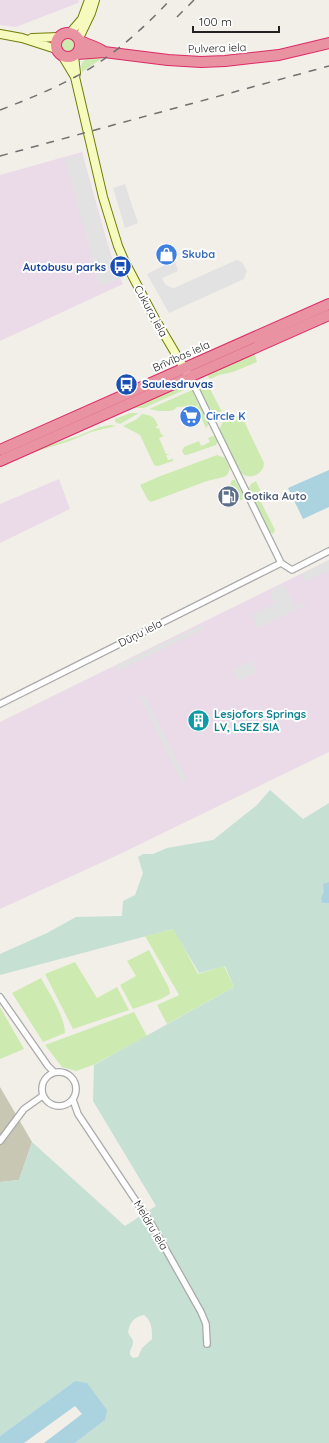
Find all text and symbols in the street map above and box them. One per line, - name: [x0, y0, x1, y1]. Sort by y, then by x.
- scale bar: [193, 8, 279, 34]
- text: 100 m: [199, 14, 232, 29]
- street label: Pulvera iela: [188, 40, 246, 56]
- shop icon: Skuba: [154, 241, 180, 267]
- place label: Skuba: [182, 247, 215, 261]
- bus stop icon: Autobusu parks: [108, 254, 134, 280]
- place label: Autobusu parks: [23, 260, 106, 274]
- street label: Cukura iela: [131, 283, 171, 339]
- street label: Brīvības iela: [150, 337, 212, 375]
- bus stop icon: Saulesdruvas: [114, 371, 140, 397]
- place label: Saulesdruvas: [142, 377, 213, 391]
- supermarket icon: Circle K: [177, 403, 203, 429]
- place label: Circle K: [206, 409, 245, 423]
- fuel station icon: Gotika Auto: [216, 483, 242, 509]
- place label: Gotika Auto: [244, 489, 307, 503]
- street label: Dūņu iela: [116, 616, 164, 650]
- building icon: Lesjofors Springs LV, LSEZ SIA: [185, 707, 211, 733]
- place label: Lesjofors Springs LV, LSEZ SIA: [214, 707, 306, 734]
- street label: Meldru iela: [131, 1198, 171, 1252]

